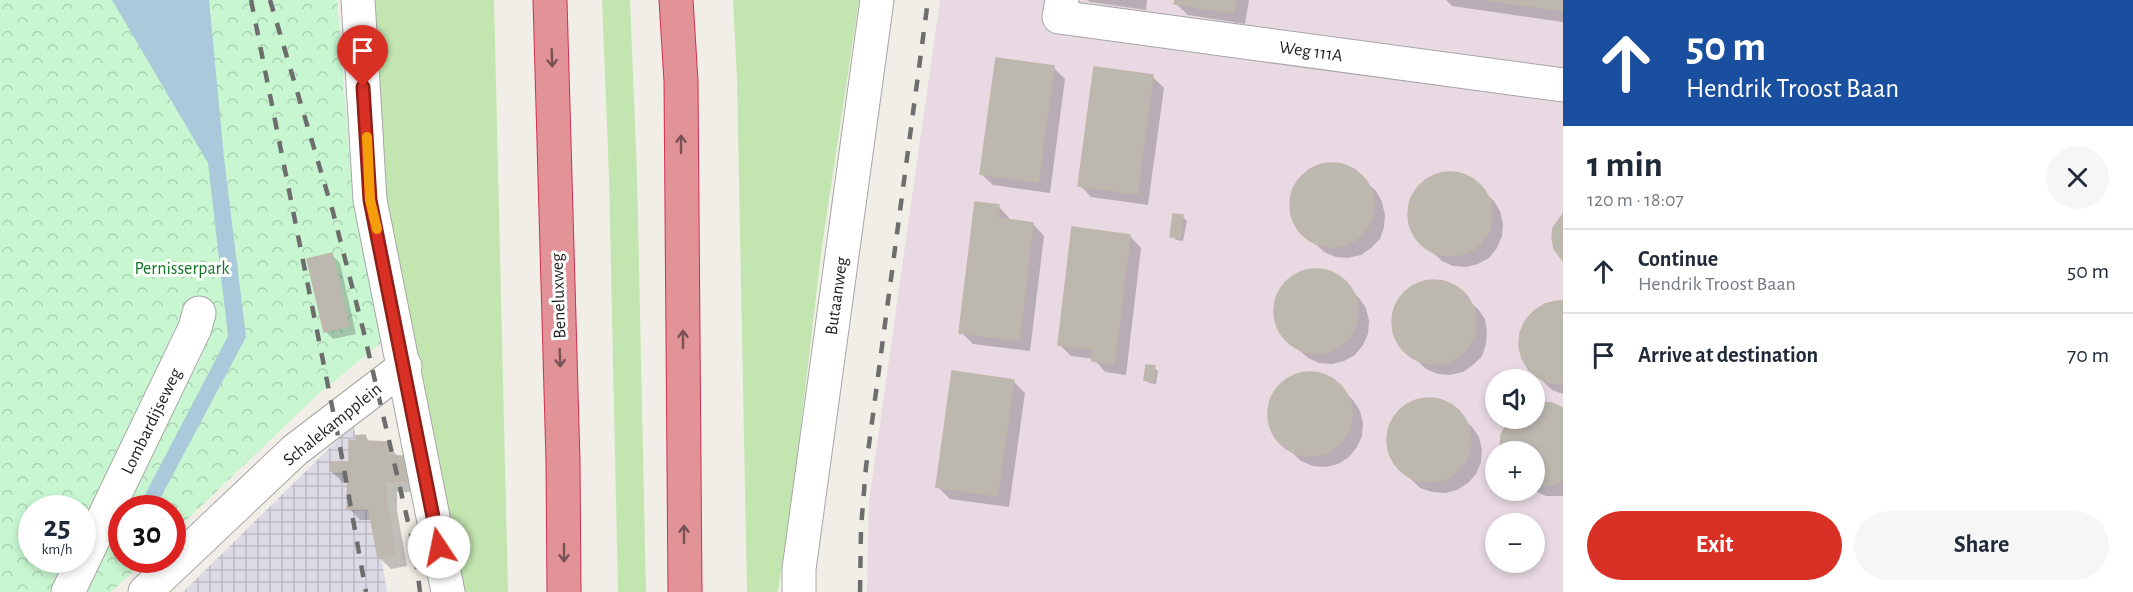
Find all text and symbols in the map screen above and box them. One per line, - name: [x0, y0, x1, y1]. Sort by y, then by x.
- icon: ahead: [1587, 24, 1665, 102]
- pin: [337, 25, 388, 87]
- text: 50 m: [1686, 26, 1766, 68]
- icon: arrive: [346, 34, 379, 67]
- street label: Weg 111A: [1278, 39, 1344, 65]
- one-way arrow: [546, 48, 557, 68]
- text: Hendrik Troost Baan: [1686, 75, 1899, 102]
- one-way arrow: [675, 134, 687, 154]
- button: close: [2046, 146, 2109, 209]
- text: 1 min: [1587, 147, 1663, 183]
- text: 120 m · 18:07: [1587, 190, 1684, 210]
- text: Continue: [1638, 248, 1718, 270]
- street label: Beneluxweg: [549, 253, 569, 339]
- icon: ahead: [1587, 255, 1620, 288]
- street label: Butaanweg: [823, 256, 851, 336]
- park label: Pernisserpark: [134, 260, 230, 278]
- text: 50 m: [2067, 260, 2109, 282]
- text: Hendrik Troost Baan: [1638, 274, 1796, 294]
- one-way arrow: [677, 329, 689, 349]
- icon: arrive: [1587, 339, 1620, 372]
- text: Arrive at destination: [1638, 344, 1818, 366]
- text: 70 m: [2067, 344, 2109, 366]
- one-way arrow: [554, 348, 566, 368]
- street label: Lombardijseweg: [118, 365, 185, 477]
- map controls: [1485, 369, 1545, 573]
- button: sound: [1485, 369, 1545, 429]
- street label: Schalekampplein: [280, 380, 385, 470]
- button: +: [1485, 441, 1545, 501]
- speed limit sign: 30: [108, 495, 186, 573]
- button: Exit: [1587, 511, 1842, 580]
- button: Share: [1854, 511, 2109, 580]
- text: 25: [43, 512, 71, 542]
- button: −: [1485, 513, 1545, 573]
- position arrow: [407, 515, 471, 579]
- one-way arrow: [678, 524, 690, 544]
- text: km/h: [42, 542, 72, 557]
- one-way arrow: [558, 543, 570, 563]

